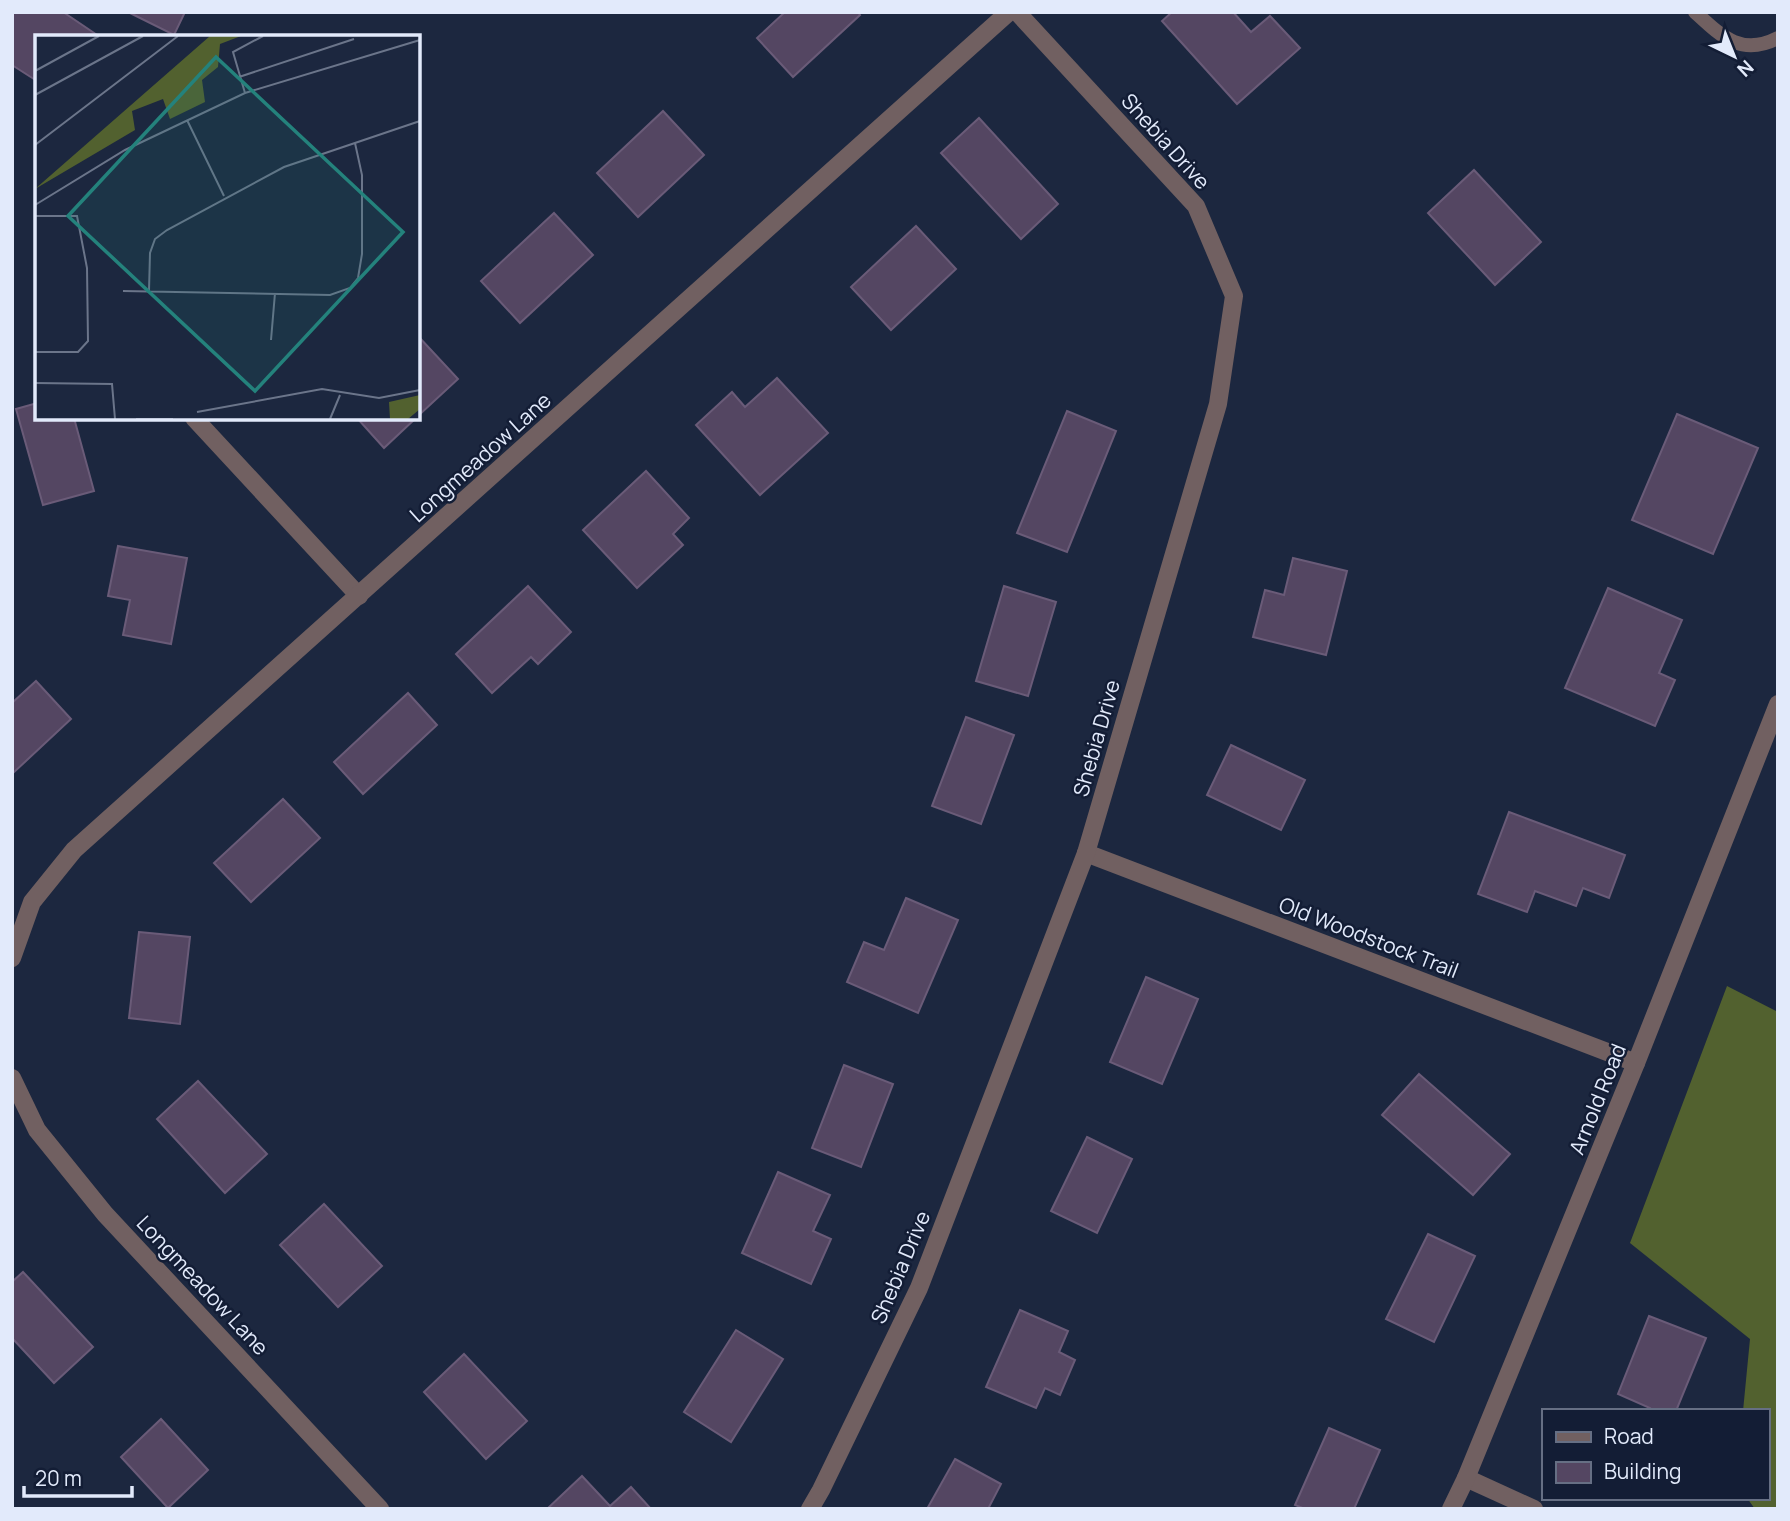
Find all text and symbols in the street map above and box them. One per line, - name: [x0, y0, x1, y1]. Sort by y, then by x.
- north arrow: [1699, 21, 1769, 91]
- inset map: [35, 35, 420, 420]
- text: N: [1732, 54, 1759, 83]
- street label: Shebia Drive: [1115, 87, 1217, 195]
- street label: Longmeadow Lane: [403, 386, 557, 528]
- street label: Shebia Drive: [1066, 676, 1126, 800]
- street label: Old Woodstock Trail: [1275, 890, 1463, 984]
- street label: Arnold Road: [1562, 1040, 1632, 1158]
- street label: Shebia Drive: [864, 1206, 936, 1328]
- street label: Longmeadow Lane: [131, 1209, 275, 1361]
- legend: [1542, 1409, 1769, 1500]
- text: Road: [1604, 1422, 1654, 1450]
- scale bar: [24, 1454, 133, 1498]
- text: Building: [1604, 1457, 1681, 1485]
- text: 20 m: [35, 1464, 82, 1492]

